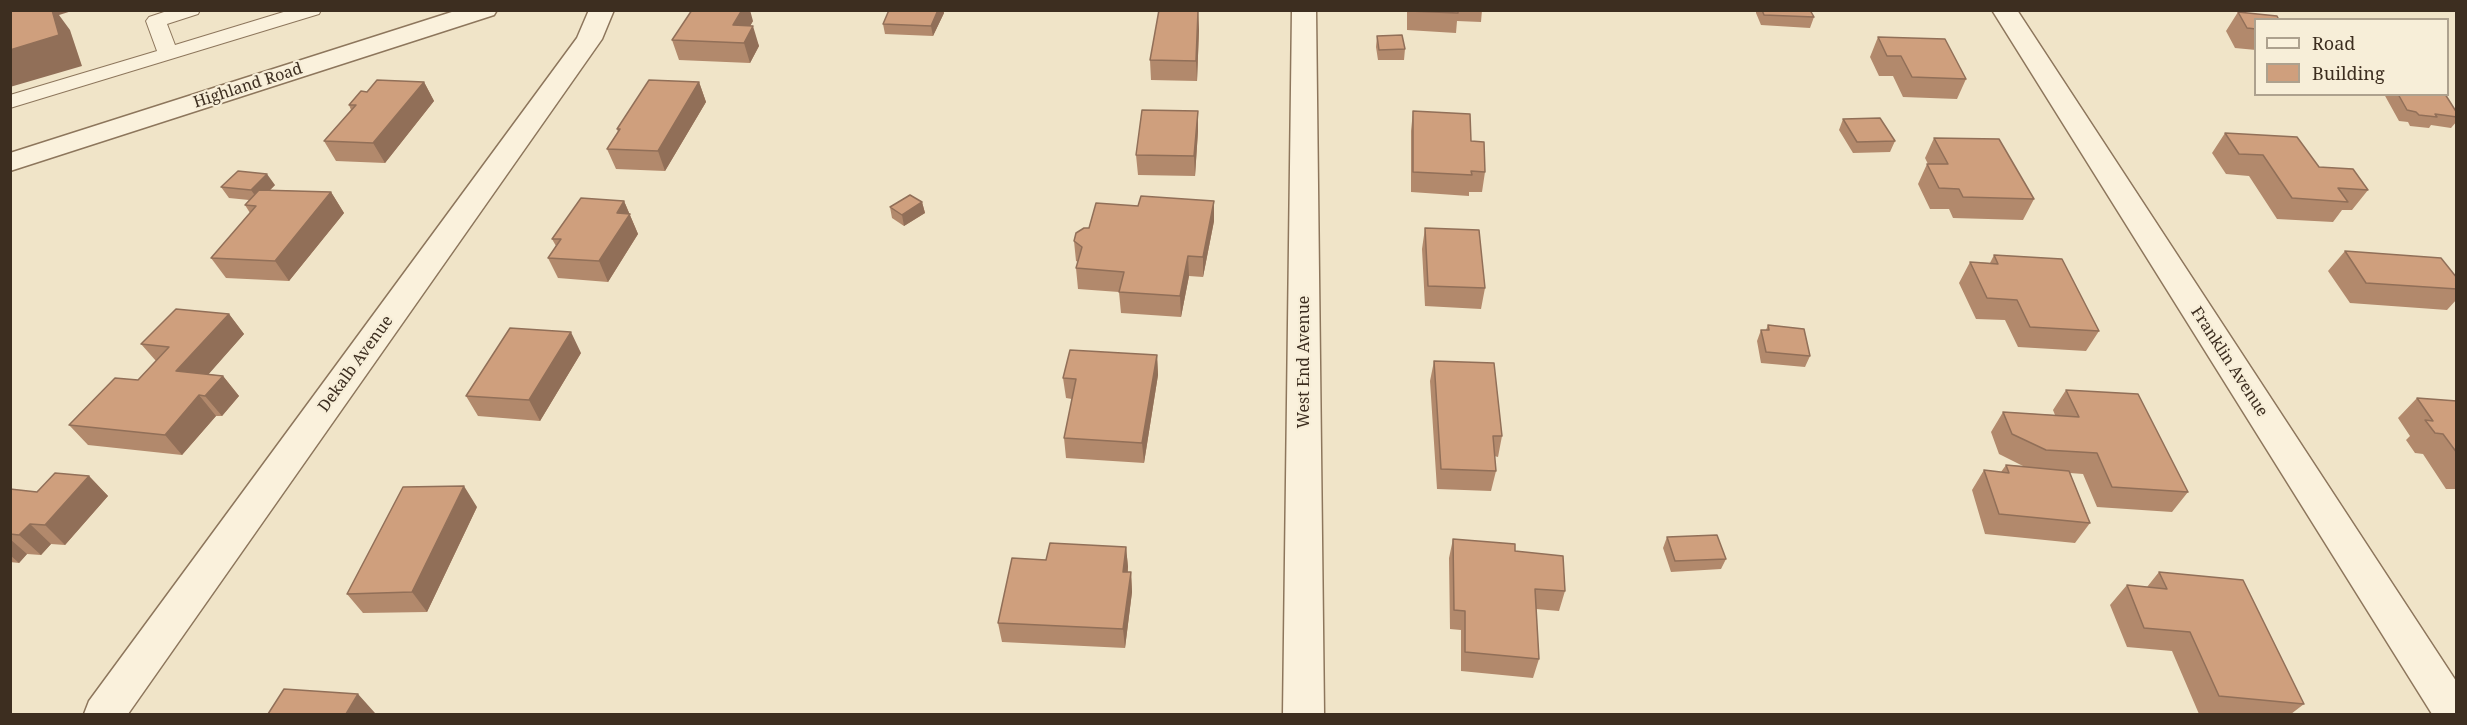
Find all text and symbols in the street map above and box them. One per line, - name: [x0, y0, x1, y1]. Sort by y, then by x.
- legend: [2254, 18, 2449, 96]
- text: Road: [2312, 31, 2355, 55]
- street label: Highland Road: [191, 59, 305, 113]
- text: Building: [2312, 61, 2385, 85]
- street label: West End Avenue: [1294, 296, 1314, 428]
- street label: Franklin Avenue: [2186, 303, 2272, 421]
- street label: Dekalb Avenue: [315, 312, 397, 416]

